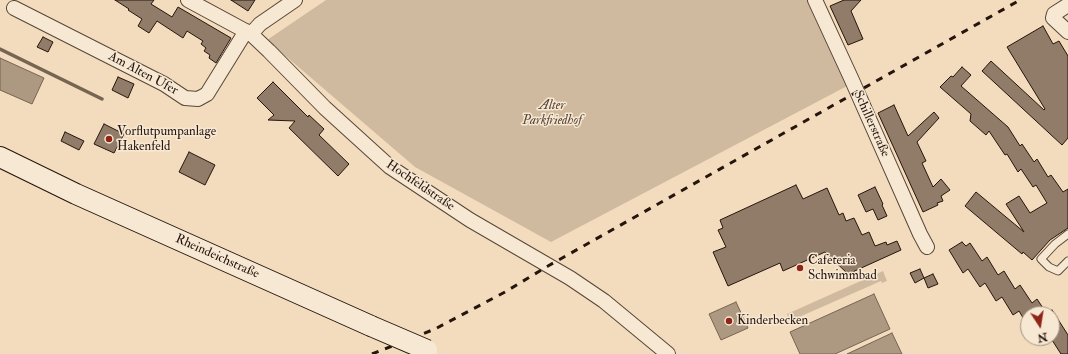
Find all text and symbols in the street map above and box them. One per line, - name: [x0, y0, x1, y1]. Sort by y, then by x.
- street label: Am Alten Ufer: [105, 49, 181, 99]
- street label: Schillerstraße: [849, 88, 893, 160]
- park label: Alter Parkfriedhof: [522, 98, 582, 129]
- place label: Vorflutpumpanlage Hakenfeld: [117, 124, 216, 155]
- marker: Vorflutpumpanlage Hakenfeld: [104, 134, 114, 144]
- street label: Hochfeldstraße: [383, 157, 457, 215]
- street label: Rheindeichstraße: [173, 232, 261, 282]
- place label: Cafeteria Schwimmbad: [808, 253, 877, 284]
- marker: Cafeteria Schwimmbad: [795, 263, 805, 273]
- north arrow: [1020, 306, 1060, 346]
- place label: Kinderbecken: [737, 313, 808, 329]
- marker: Kinderbecken: [724, 316, 734, 326]
- text: N: [1036, 330, 1049, 345]

